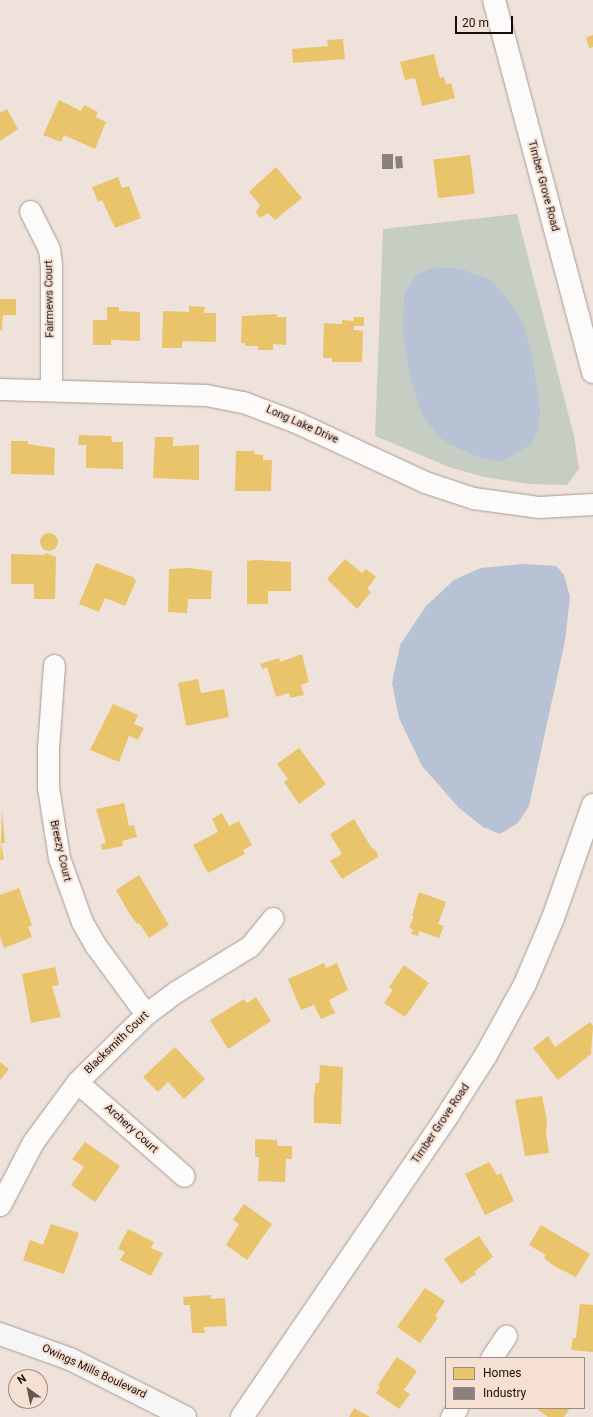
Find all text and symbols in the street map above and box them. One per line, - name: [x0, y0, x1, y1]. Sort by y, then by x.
- scale bar: [457, 8, 515, 34]
- text: 20 m: [462, 16, 489, 30]
- street label: Timber Grove Road: [524, 139, 562, 233]
- street label: Fairmews Court: [43, 260, 57, 338]
- street label: Long Lake Drive: [264, 403, 340, 447]
- street label: Breezy Court: [47, 819, 73, 883]
- street label: Blacksmith Court: [82, 1009, 152, 1077]
- street label: Timber Grove Road: [409, 1081, 473, 1167]
- street label: Archery Court: [102, 1102, 160, 1156]
- street label: Owings Mills Boulevard: [40, 1342, 148, 1402]
- legend: [445, 1357, 585, 1409]
- text: Homes: [483, 1366, 521, 1380]
- north arrow: [8, 1369, 48, 1409]
- text: N: [15, 1372, 29, 1387]
- text: Industry: [483, 1386, 526, 1400]

